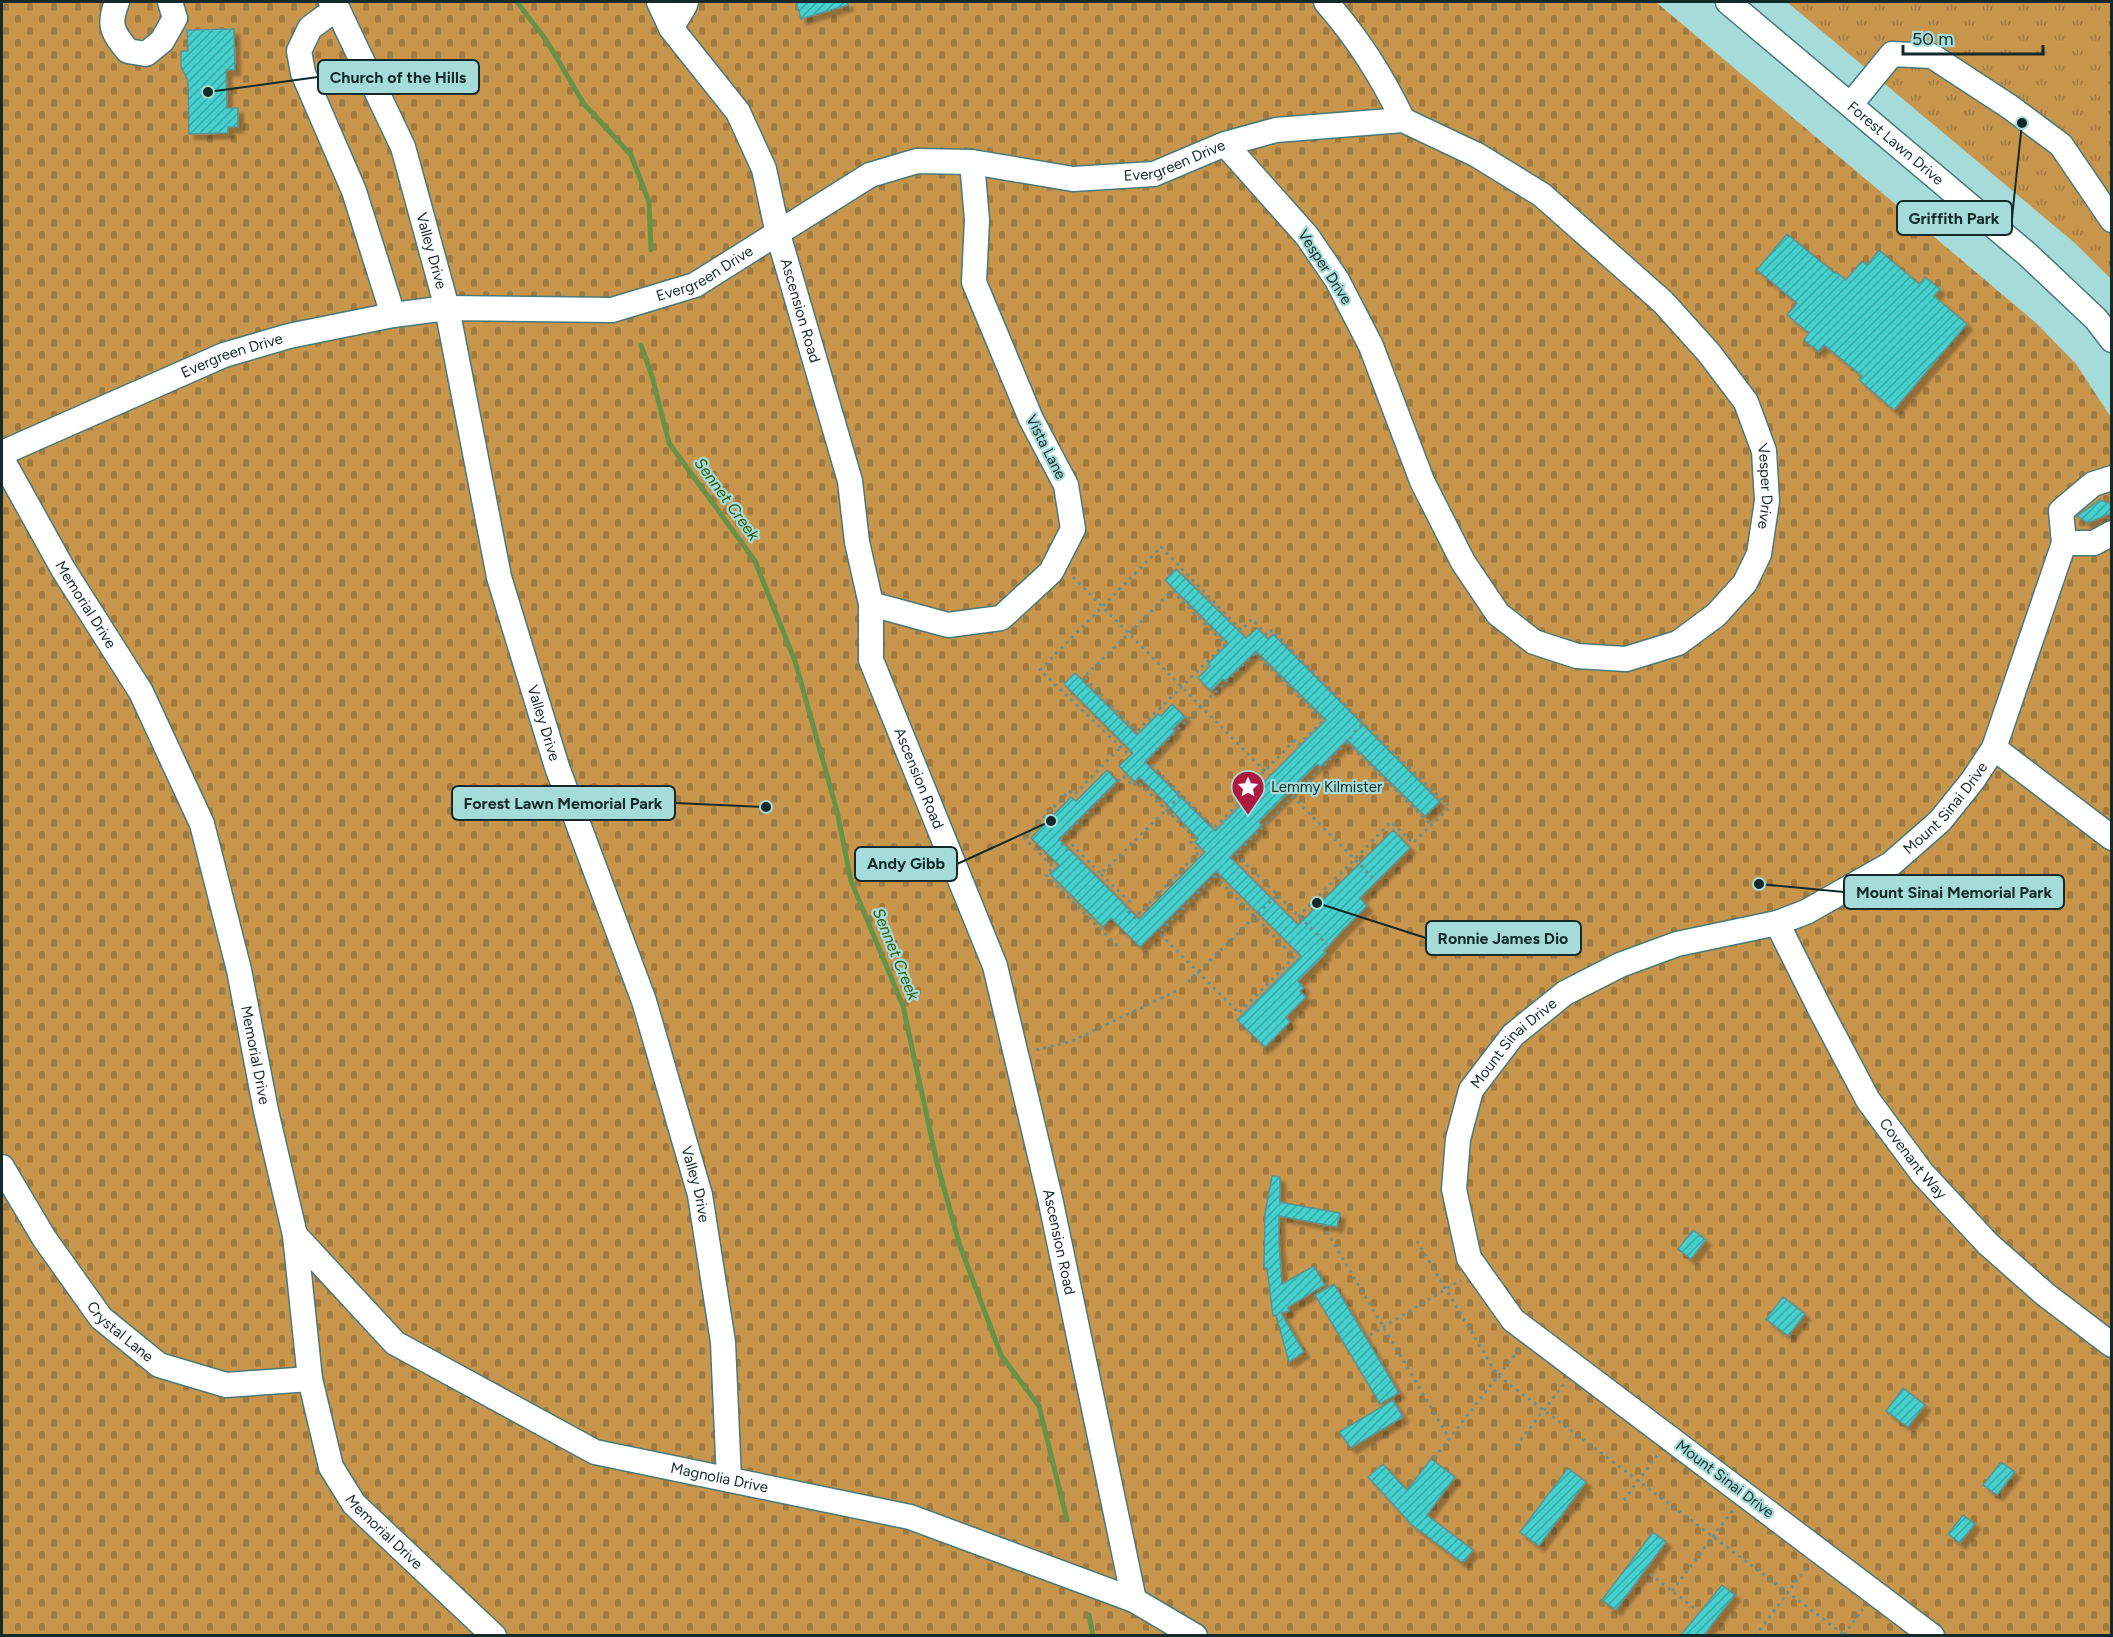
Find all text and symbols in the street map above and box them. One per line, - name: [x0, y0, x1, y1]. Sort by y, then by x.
- scale bar: [1903, 18, 2042, 56]
- text: 50 m: [1912, 28, 1954, 50]
- callout: Church of the Hills: [318, 60, 479, 94]
- text: Church of the Hills: [330, 68, 467, 87]
- street label: Forest Lawn Drive: [1844, 97, 1947, 189]
- street label: Evergreen Drive: [1123, 136, 1228, 185]
- callout: Griffith Park: [1897, 201, 2012, 235]
- text: Griffith Park: [1909, 209, 2000, 228]
- street label: Valley Drive: [412, 211, 450, 291]
- street label: Vesper Drive: [1294, 226, 1356, 308]
- street label: Evergreen Drive: [654, 242, 756, 305]
- street label: Ascension Road: [777, 256, 824, 365]
- street label: Evergreen Drive: [178, 329, 285, 382]
- street label: Vista Lane: [1022, 412, 1070, 482]
- street label: Vesper Drive: [1753, 441, 1776, 530]
- water label: Sennet Creek: [691, 454, 764, 545]
- street label: Memorial Drive: [51, 558, 120, 652]
- street label: Valley Drive: [524, 683, 564, 763]
- street label: Ascension Road: [890, 725, 947, 831]
- street label: Mount Sinai Drive: [1900, 759, 1991, 858]
- place icon: Lemmy Kilmister: [1230, 769, 1266, 816]
- place label: Lemmy Kilmister: [1271, 778, 1382, 796]
- callout: Forest Lawn Memorial Park: [452, 786, 675, 820]
- text: Forest Lawn Memorial Park: [464, 794, 663, 813]
- callout: Andy Gibb: [855, 847, 957, 881]
- text: Andy Gibb: [867, 854, 946, 873]
- callout: Mount Sinai Memorial Park: [1844, 875, 2064, 909]
- text: Mount Sinai Memorial Park: [1856, 883, 2052, 902]
- water label: Sennet Creek: [869, 905, 924, 1004]
- callout: Ronnie James Dio: [1426, 921, 1581, 955]
- text: Ronnie James Dio: [1438, 929, 1568, 948]
- street label: Mount Sinai Drive: [1467, 994, 1560, 1092]
- street label: Memorial Drive: [237, 1004, 274, 1106]
- street label: Covenant Way: [1876, 1115, 1951, 1203]
- street label: Valley Drive: [677, 1144, 713, 1224]
- street label: Ascension Road: [1039, 1187, 1079, 1297]
- street label: Crystal Lane: [83, 1298, 157, 1366]
- street label: Mount Sinai Drive: [1672, 1436, 1778, 1522]
- street label: Magnolia Drive: [669, 1459, 770, 1497]
- street label: Memorial Drive: [341, 1491, 426, 1573]

